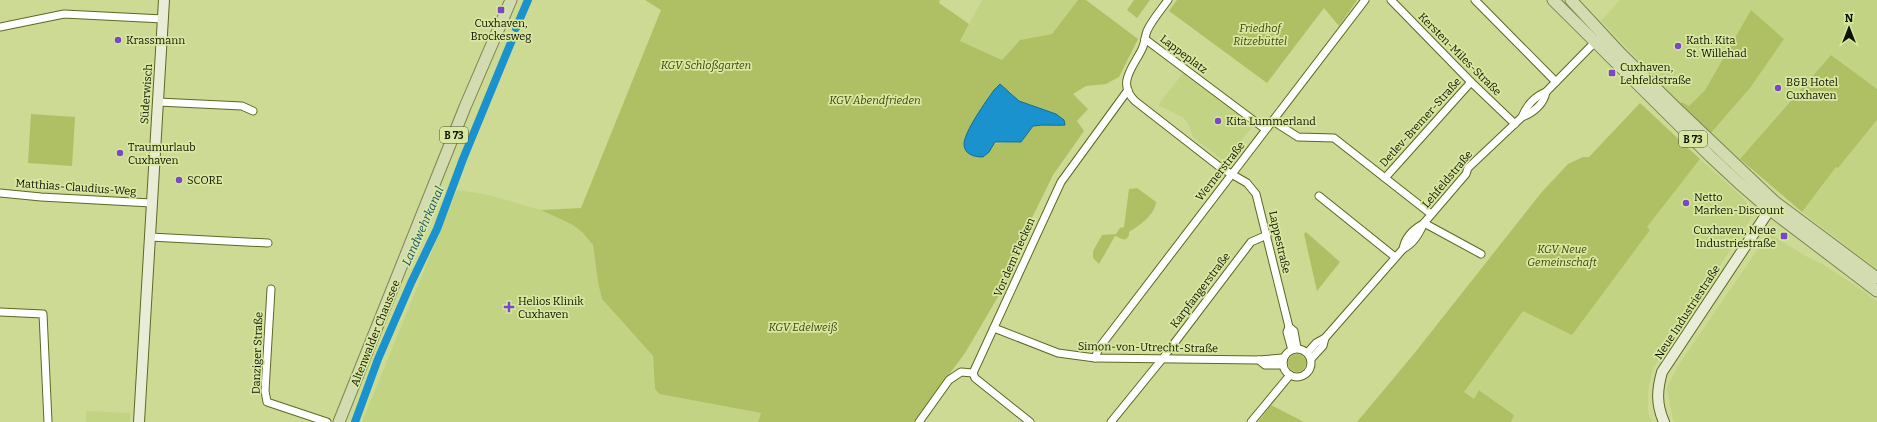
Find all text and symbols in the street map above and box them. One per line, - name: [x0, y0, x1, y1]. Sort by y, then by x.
- marker: Cuxhaven, Brockesweg: [496, 5, 506, 15]
- north arrow: [1829, 8, 1869, 48]
- street label: Kersten-Miles-Straße: [1416, 10, 1504, 98]
- text: N: [1845, 12, 1854, 25]
- place label: Cuxhaven, Brockesweg: [471, 17, 531, 43]
- park label: Friedhof Ritzebüttel: [1233, 22, 1287, 48]
- street label: Lappeplatz: [1157, 32, 1210, 76]
- place label: Krassmann: [126, 34, 185, 47]
- place label: Kath. Kita St. Willehad: [1686, 34, 1747, 60]
- marker: Krassmann: [113, 35, 123, 45]
- marker: Kath. Kita St. Willehad: [1673, 41, 1683, 51]
- park label: KGV Schloßgarten: [661, 59, 752, 72]
- place label: Cuxhaven, Lehfeldstraße: [1620, 61, 1691, 87]
- street label: Süderwisch: [138, 63, 155, 125]
- marker: Cuxhaven, Lehfeldstraße: [1607, 68, 1617, 78]
- street label: Detlev-Bremer-Straße: [1377, 75, 1464, 170]
- place label: B&B Hotel Cuxhaven: [1786, 76, 1838, 102]
- marker: B&B Hotel Cuxhaven: [1773, 83, 1783, 93]
- park label: KGV Abendfrieden: [829, 94, 921, 107]
- place label: Kita Lummerland: [1226, 115, 1316, 128]
- marker: Kita Lummerland: [1213, 116, 1223, 126]
- road number: B 73: [440, 127, 468, 143]
- road number: B 73: [1679, 131, 1707, 147]
- street label: Wernerstraße: [1193, 139, 1248, 204]
- place label: Traumurlaub Cuxhaven: [128, 141, 196, 167]
- marker: Traumurlaub Cuxhaven: [115, 148, 125, 158]
- street label: Lehfeldstraße: [1420, 148, 1475, 211]
- place label: SCORE: [187, 174, 223, 187]
- marker: SCORE: [174, 175, 184, 185]
- street label: Matthias-Claudius-Weg: [15, 177, 137, 198]
- water label: Landwehrkanal: [399, 184, 447, 268]
- place label: Netto Marken-Discount: [1694, 191, 1784, 217]
- marker: Netto Marken-Discount: [1681, 198, 1691, 208]
- street label: Lappestraße: [1266, 210, 1293, 275]
- street label: Vor dem Flecken: [991, 216, 1038, 299]
- place label: Cuxhaven, Neue Industriestraße: [1693, 224, 1776, 250]
- marker: Cuxhaven, Neue Industriestraße: [1779, 231, 1789, 241]
- park label: KGV Neue Gemeinschaft: [1527, 243, 1597, 269]
- street label: Karpfangerstraße: [1168, 250, 1233, 331]
- street label: Neue Industriestraße: [1652, 263, 1723, 362]
- street label: Altenwalder Chaussee: [348, 278, 403, 388]
- place label: Helios Klinik Cuxhaven: [518, 295, 584, 321]
- marker: Helios Klinik Cuxhaven: [503, 301, 515, 313]
- street label: Danziger Straße: [250, 312, 265, 394]
- park label: KGV Edelweiß: [769, 321, 838, 334]
- street label: Simon-von-Utrecht-Straße: [1078, 340, 1218, 355]

